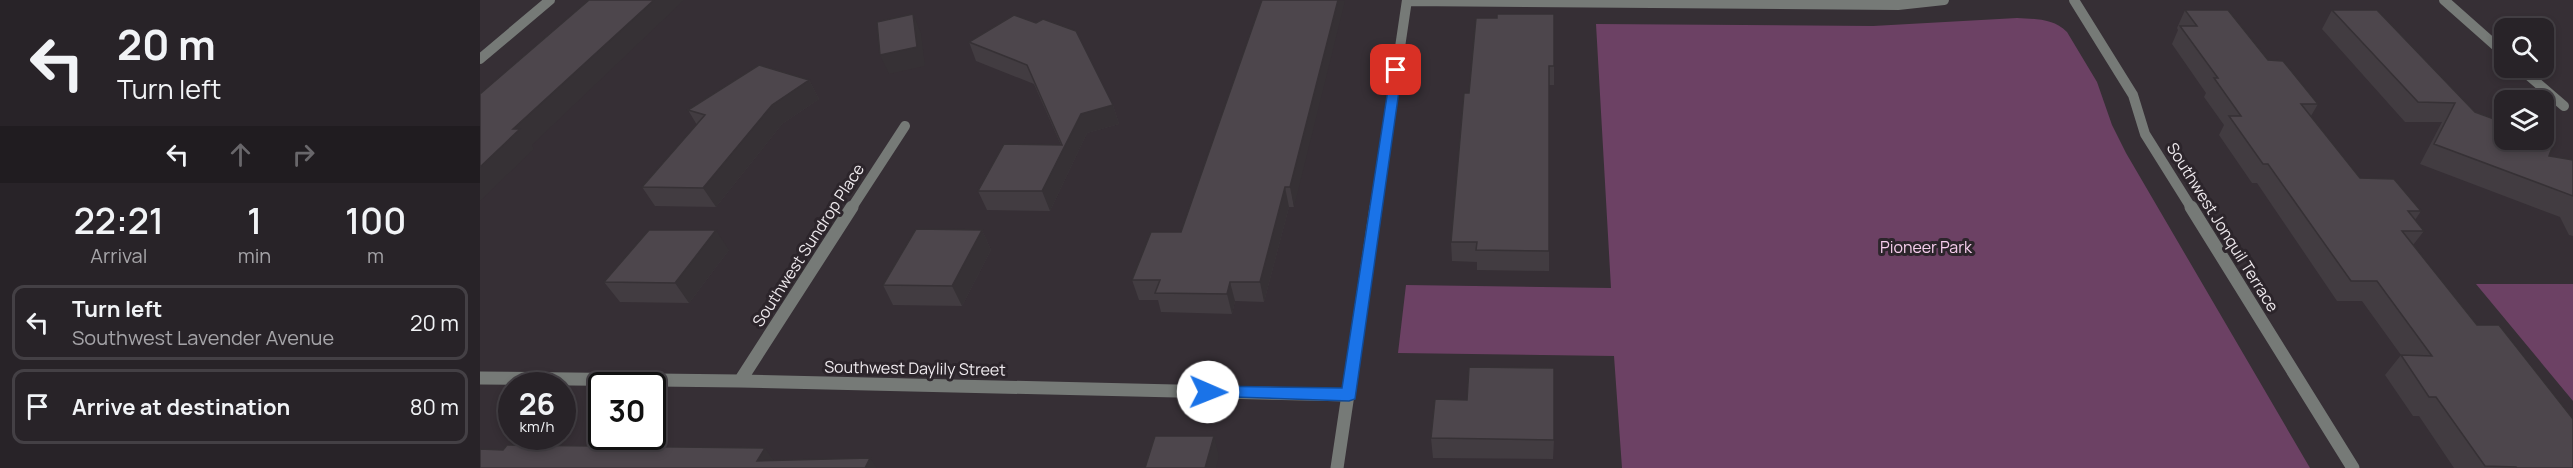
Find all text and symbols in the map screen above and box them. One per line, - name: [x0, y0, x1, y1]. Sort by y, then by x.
- text: 20 m: [117, 15, 216, 73]
- map controls: [2494, 18, 2554, 150]
- button: search: [2494, 18, 2554, 78]
- icon: left: [18, 24, 96, 102]
- pin: [1370, 44, 1421, 95]
- icon: arrive: [1379, 53, 1412, 86]
- text: Turn left: [117, 70, 221, 107]
- button: layers: [2494, 90, 2554, 150]
- icon: left: [161, 138, 194, 171]
- icon: ahead: [224, 138, 257, 171]
- icon: right: [287, 138, 320, 171]
- street label: Southwest Jonquil Terrace: [2162, 138, 2284, 316]
- street label: Southwest Sundrop Place: [747, 159, 869, 331]
- text: 22:21: [74, 196, 164, 245]
- text: 1: [247, 196, 262, 245]
- text: 100: [345, 196, 406, 245]
- park label: Pioneer Park: [1880, 236, 1973, 258]
- text: Arrival: [90, 242, 147, 269]
- text: min: [238, 242, 271, 269]
- text: m: [367, 242, 384, 269]
- text: Turn left: [72, 294, 162, 324]
- icon: left: [21, 306, 54, 339]
- text: 20 m: [410, 308, 459, 338]
- text: Southwest Lavender Avenue: [72, 324, 334, 351]
- street label: Southwest Daylily Street: [824, 355, 1006, 381]
- position arrow: [1176, 360, 1240, 424]
- speed limit sign: 30: [588, 372, 666, 450]
- text: 26: [519, 383, 555, 424]
- icon: arrive: [21, 390, 54, 423]
- text: Arrive at destination: [72, 392, 290, 422]
- text: 80 m: [410, 392, 459, 422]
- text: km/h: [520, 416, 554, 437]

